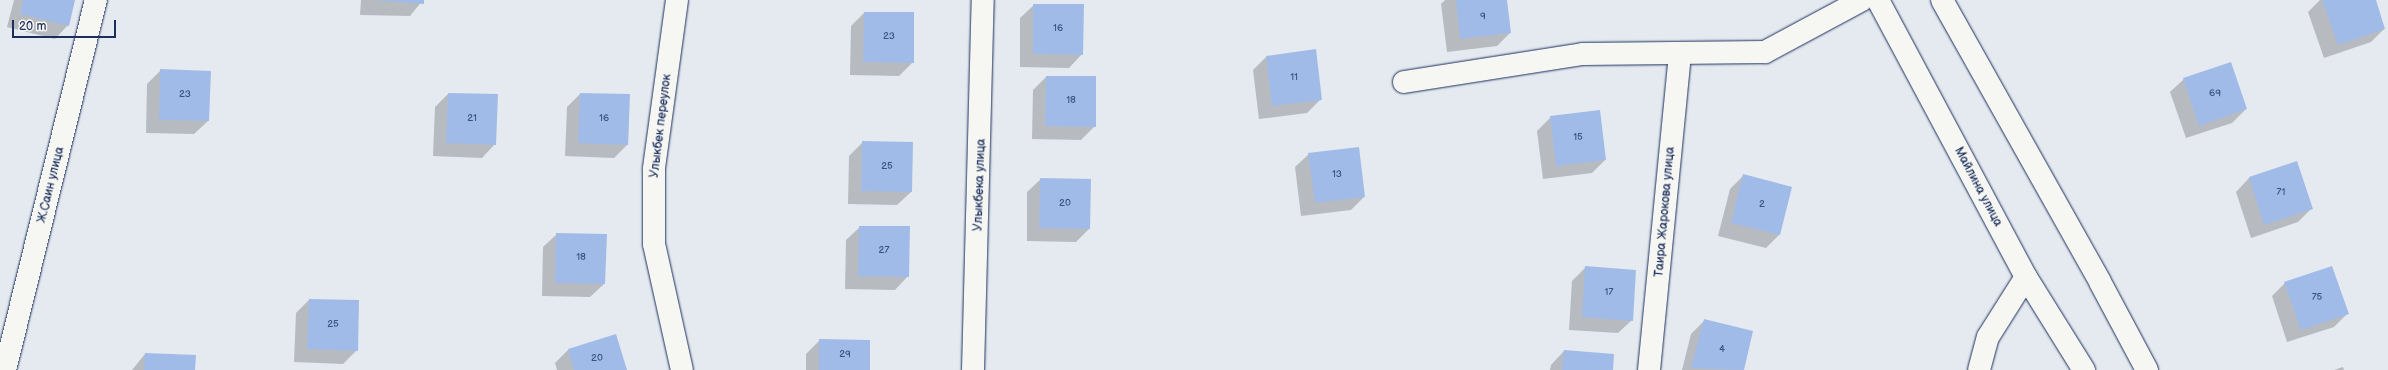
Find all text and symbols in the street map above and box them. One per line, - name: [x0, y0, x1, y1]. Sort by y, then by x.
- house number: 9: [1480, 11, 1486, 23]
- scale bar: [14, 12, 118, 38]
- text: 20 m: [19, 19, 46, 34]
- house number: 16: [1053, 23, 1063, 35]
- house number: 23: [883, 31, 895, 43]
- house number: 11: [1290, 72, 1298, 84]
- street label: Улыкбек переулок: [647, 73, 675, 179]
- house number: 69: [2209, 88, 2221, 100]
- house number: 23: [179, 89, 191, 101]
- house number: 18: [1066, 95, 1076, 107]
- house number: 21: [467, 113, 477, 125]
- house number: 16: [599, 113, 609, 125]
- house number: 15: [1573, 132, 1583, 144]
- street label: Улыкбека улица: [971, 138, 989, 232]
- street label: Ж.Саин улица: [35, 145, 67, 225]
- street label: Майлина улица: [1951, 145, 2005, 229]
- street label: Таира Жарокова улица: [1652, 146, 1678, 278]
- house number: 25: [881, 161, 893, 173]
- house number: 13: [1332, 169, 1342, 181]
- house number: 71: [2277, 187, 2285, 199]
- house number: 20: [1059, 198, 1071, 210]
- house number: 2: [1759, 199, 1765, 211]
- house number: 27: [879, 245, 889, 257]
- house number: 18: [576, 252, 586, 264]
- house number: 17: [1605, 287, 1613, 299]
- house number: 75: [2312, 292, 2322, 304]
- house number: 25: [327, 319, 339, 331]
- house number: 4: [1719, 344, 1725, 356]
- house number: 29: [839, 349, 851, 361]
- house number: 20: [591, 353, 603, 365]

